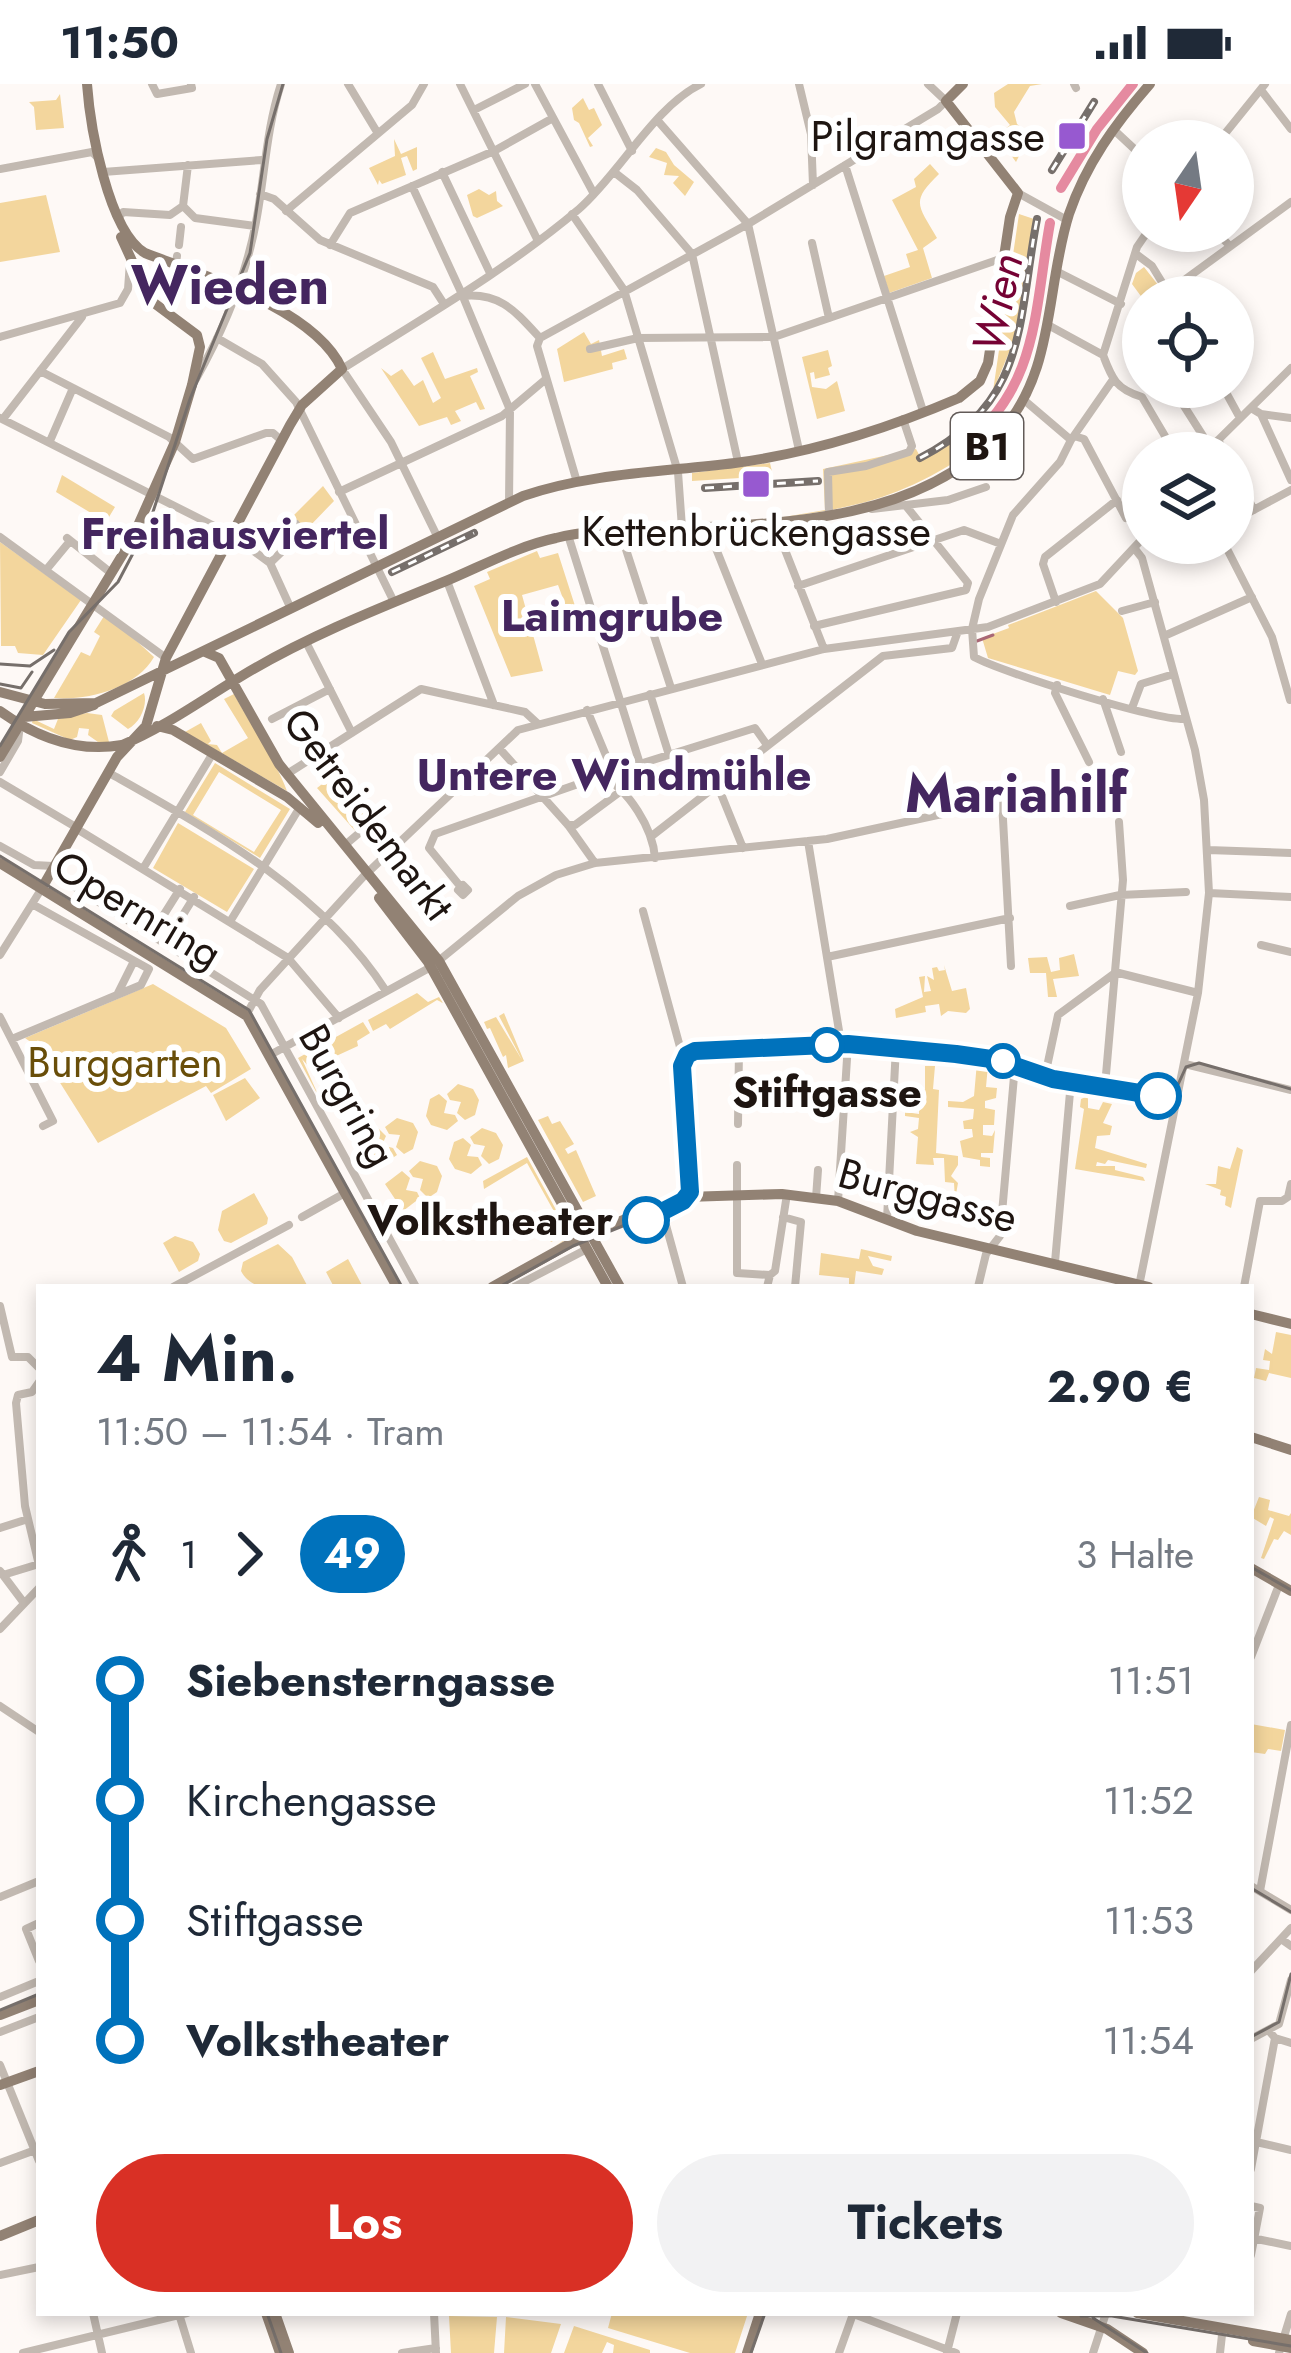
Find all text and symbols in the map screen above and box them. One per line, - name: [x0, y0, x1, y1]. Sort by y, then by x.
- text: 11:50: [60, 10, 179, 75]
- place label: Pilgramgasse: [810, 106, 1045, 167]
- marker: Pilgramgasse: [1056, 120, 1088, 152]
- north arrow: [1122, 120, 1254, 252]
- map controls: [1122, 120, 1254, 564]
- district label: Wieden: [131, 246, 329, 324]
- water label: Wien: [955, 247, 1040, 359]
- button: locate: [1122, 276, 1254, 408]
- road number: B1: [951, 413, 1023, 479]
- button: layers: [1122, 432, 1254, 564]
- marker: Kettenbrückengasse: [740, 468, 772, 500]
- district label: Freihausviertel: [81, 501, 389, 566]
- place label: Kettenbrückengasse: [581, 501, 931, 562]
- district label: Laimgrube: [501, 583, 723, 648]
- street label: Getreidemarkt: [268, 695, 469, 933]
- district label: Untere Windmühle: [417, 742, 811, 807]
- district label: Mariahilf: [905, 754, 1130, 832]
- street label: Opernring: [42, 835, 233, 984]
- street label: Burgring: [283, 1013, 412, 1178]
- marker: Stiftgasse: [811, 1029, 843, 1061]
- park label: Burggarten: [27, 1032, 223, 1093]
- unlabelled marker: [987, 1045, 1019, 1077]
- place label: Stiftgasse: [732, 1062, 922, 1123]
- unlabelled marker: [1136, 1074, 1180, 1118]
- street label: Burggasse: [832, 1142, 1024, 1249]
- place label: Volkstheater: [366, 1190, 614, 1251]
- marker: Volkstheater: [624, 1198, 668, 1242]
- text: 4 Min.: [96, 1310, 298, 1406]
- text: 2.90 €: [1047, 1354, 1194, 1419]
- text: 11:50 – 11:54 · Tram: [96, 1403, 445, 1460]
- icon: walk: [96, 1521, 162, 1587]
- icon: forward: [216, 1521, 282, 1587]
- text: 49: [324, 1523, 381, 1584]
- text: 1: [180, 1526, 198, 1583]
- text: 3 Halte: [1076, 1526, 1194, 1583]
- text: Siebensterngasse: [186, 1648, 555, 1713]
- text: 11:51: [1108, 1652, 1194, 1709]
- text: Kirchengasse: [186, 1768, 437, 1833]
- text: 11:52: [1103, 1772, 1194, 1829]
- text: Stiftgasse: [186, 1888, 364, 1953]
- text: 11:53: [1104, 1892, 1194, 1949]
- text: Volkstheater: [186, 2008, 449, 2073]
- text: 11:54: [1102, 2012, 1194, 2069]
- button: Los: [96, 2154, 633, 2292]
- button: Tickets: [657, 2154, 1194, 2292]

